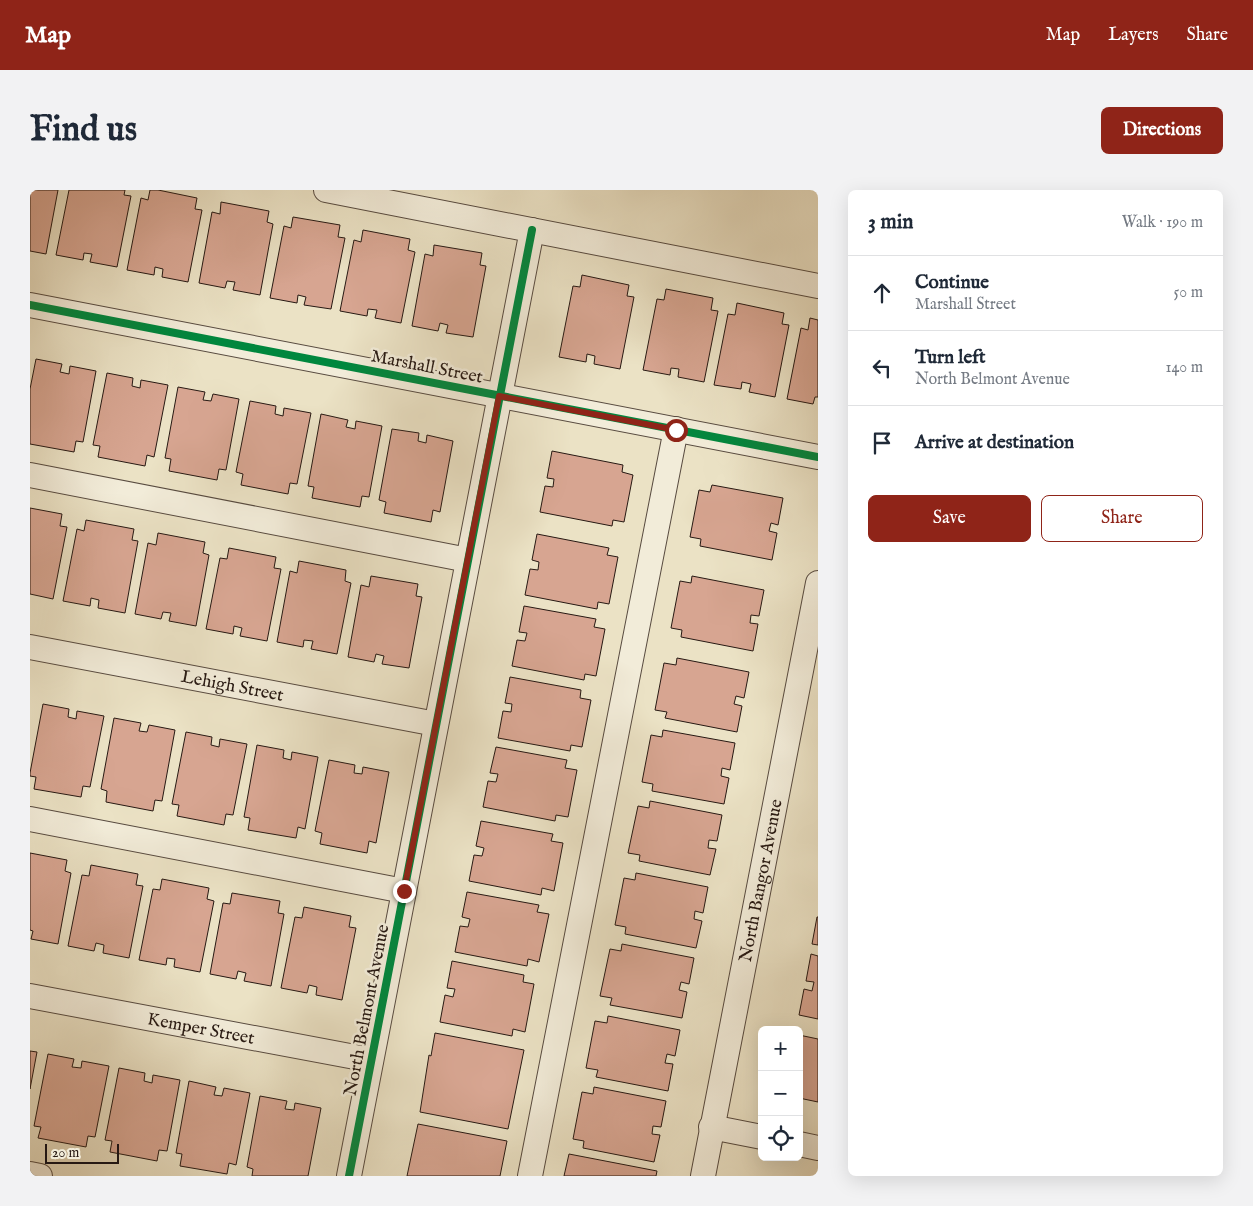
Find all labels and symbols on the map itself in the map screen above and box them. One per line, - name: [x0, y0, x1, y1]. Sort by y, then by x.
- street label: Marshall Street: [369, 345, 485, 390]
- route start: [665, 419, 688, 442]
- street label: Lehigh Street: [179, 666, 285, 708]
- street label: North Bangor Avenue: [735, 797, 789, 964]
- route end: [393, 880, 416, 903]
- street label: North Belmont Avenue: [340, 923, 395, 1098]
- street label: Kemper Street: [145, 1008, 256, 1051]
- scale bar: [45, 1141, 119, 1164]

